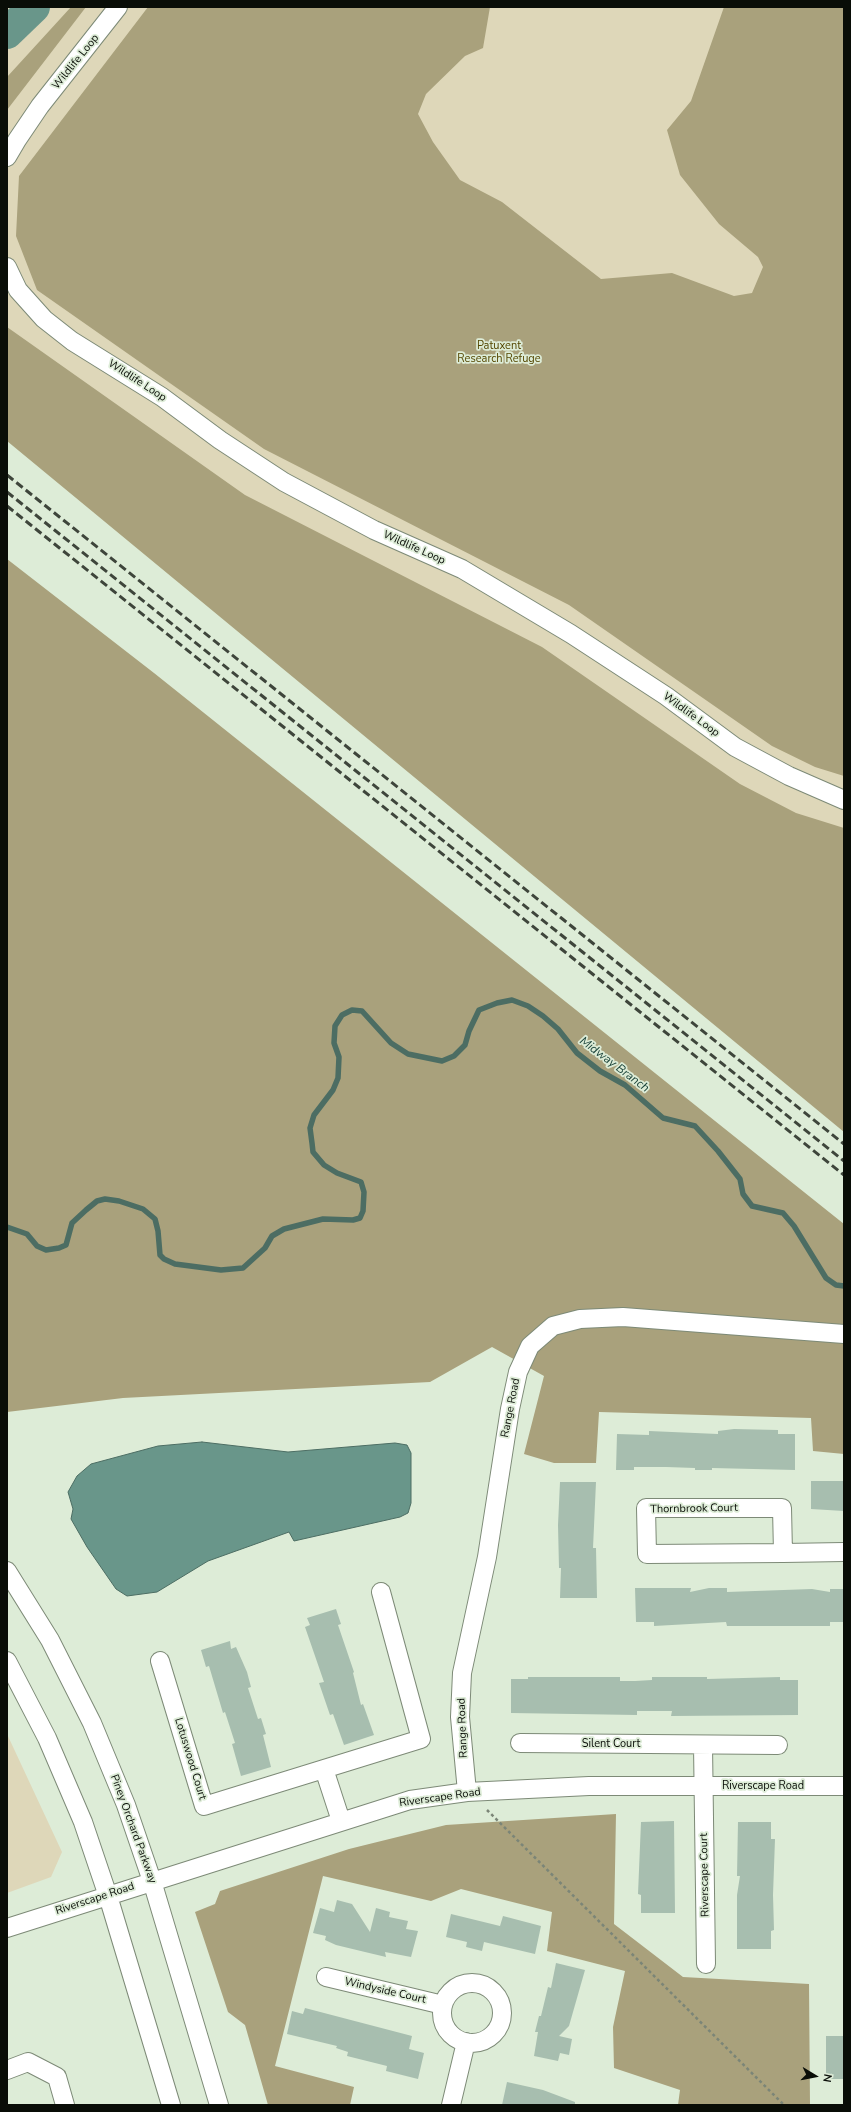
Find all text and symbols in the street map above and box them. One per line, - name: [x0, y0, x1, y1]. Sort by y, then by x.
- street label: Wildlife Loop: [50, 32, 102, 92]
- park label: Patuxent Research Refuge: [457, 339, 541, 365]
- street label: Wildlife Loop: [105, 357, 169, 405]
- street label: Wildlife Loop: [381, 528, 447, 568]
- street label: Wildlife Loop: [660, 690, 722, 740]
- water label: Midway Branch: [576, 1034, 652, 1096]
- street label: Range Road: [499, 1377, 523, 1439]
- street label: Thornbrook Court: [650, 1502, 738, 1516]
- street label: Range Road: [455, 1698, 471, 1758]
- street label: Lotuswood Court: [171, 1716, 209, 1802]
- street label: Silent Court: [582, 1737, 640, 1751]
- street label: Piney Orchard Parkway: [107, 1773, 159, 1885]
- street label: Riverscape Road: [722, 1779, 804, 1793]
- street label: Riverscape Road: [398, 1786, 482, 1810]
- street label: Riverscape Court: [698, 1833, 712, 1917]
- street label: Riverscape Road: [54, 1880, 136, 1918]
- street label: Windyside Court: [343, 1975, 427, 2007]
- north arrow: [795, 2056, 835, 2096]
- text: N: [819, 2073, 835, 2084]

